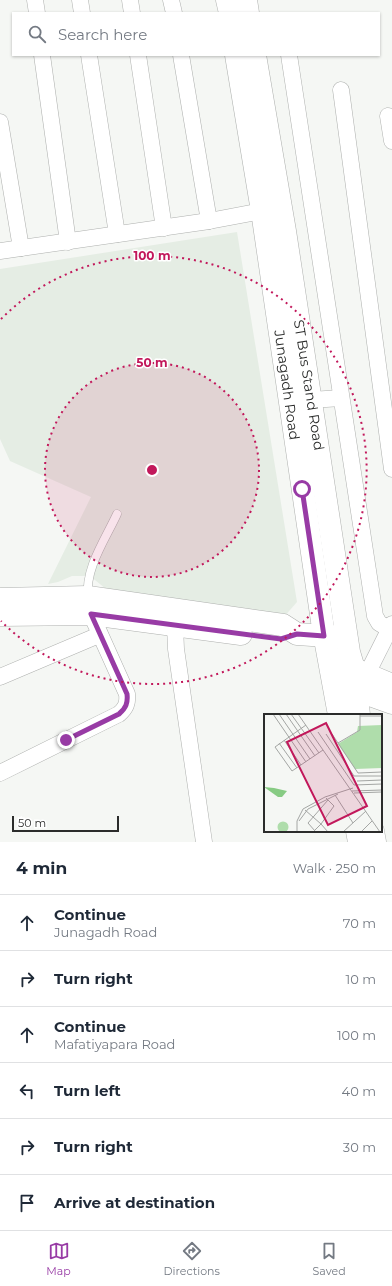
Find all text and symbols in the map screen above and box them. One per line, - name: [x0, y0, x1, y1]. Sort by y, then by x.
- search box: [12, 12, 380, 56]
- icon: search: [26, 23, 48, 45]
- text: Search here: [58, 25, 147, 44]
- text: 100 m: [134, 248, 170, 263]
- street label: ST Bus Stand Road: [290, 318, 328, 452]
- street label: Junagadh Road: [270, 328, 304, 441]
- text: 50 m: [136, 355, 168, 370]
- centre of rings: [145, 463, 159, 477]
- route start: [293, 480, 311, 498]
- inset map: [264, 714, 382, 832]
- route end: [57, 731, 75, 749]
- scale bar: [12, 814, 119, 833]
- text: 50 m: [18, 816, 46, 830]
- text: 4 min: [16, 858, 67, 878]
- text: Walk · 250 m: [293, 860, 376, 876]
- text: Continue: [54, 905, 126, 924]
- icon: ahead: [16, 912, 38, 934]
- text: 70 m: [343, 915, 376, 931]
- text: Junagadh Road: [54, 924, 157, 940]
- icon: right: [16, 968, 38, 990]
- text: Turn right: [54, 969, 133, 988]
- text: 10 m: [346, 971, 376, 987]
- text: Continue: [54, 1017, 126, 1036]
- icon: ahead: [16, 1024, 38, 1046]
- text: 100 m: [337, 1027, 376, 1043]
- text: Mafatiyapara Road: [54, 1036, 175, 1052]
- icon: left: [16, 1080, 38, 1102]
- text: Turn left: [54, 1081, 121, 1100]
- text: 40 m: [342, 1083, 376, 1099]
- icon: right: [16, 1136, 38, 1158]
- text: Turn right: [54, 1137, 133, 1156]
- text: 30 m: [343, 1139, 376, 1155]
- icon: arrive: [16, 1192, 38, 1214]
- text: Arrive at destination: [54, 1193, 215, 1212]
- tab: Map: [46, 1240, 71, 1278]
- tab: Directions: [164, 1240, 220, 1278]
- tab: Saved: [313, 1240, 346, 1278]

